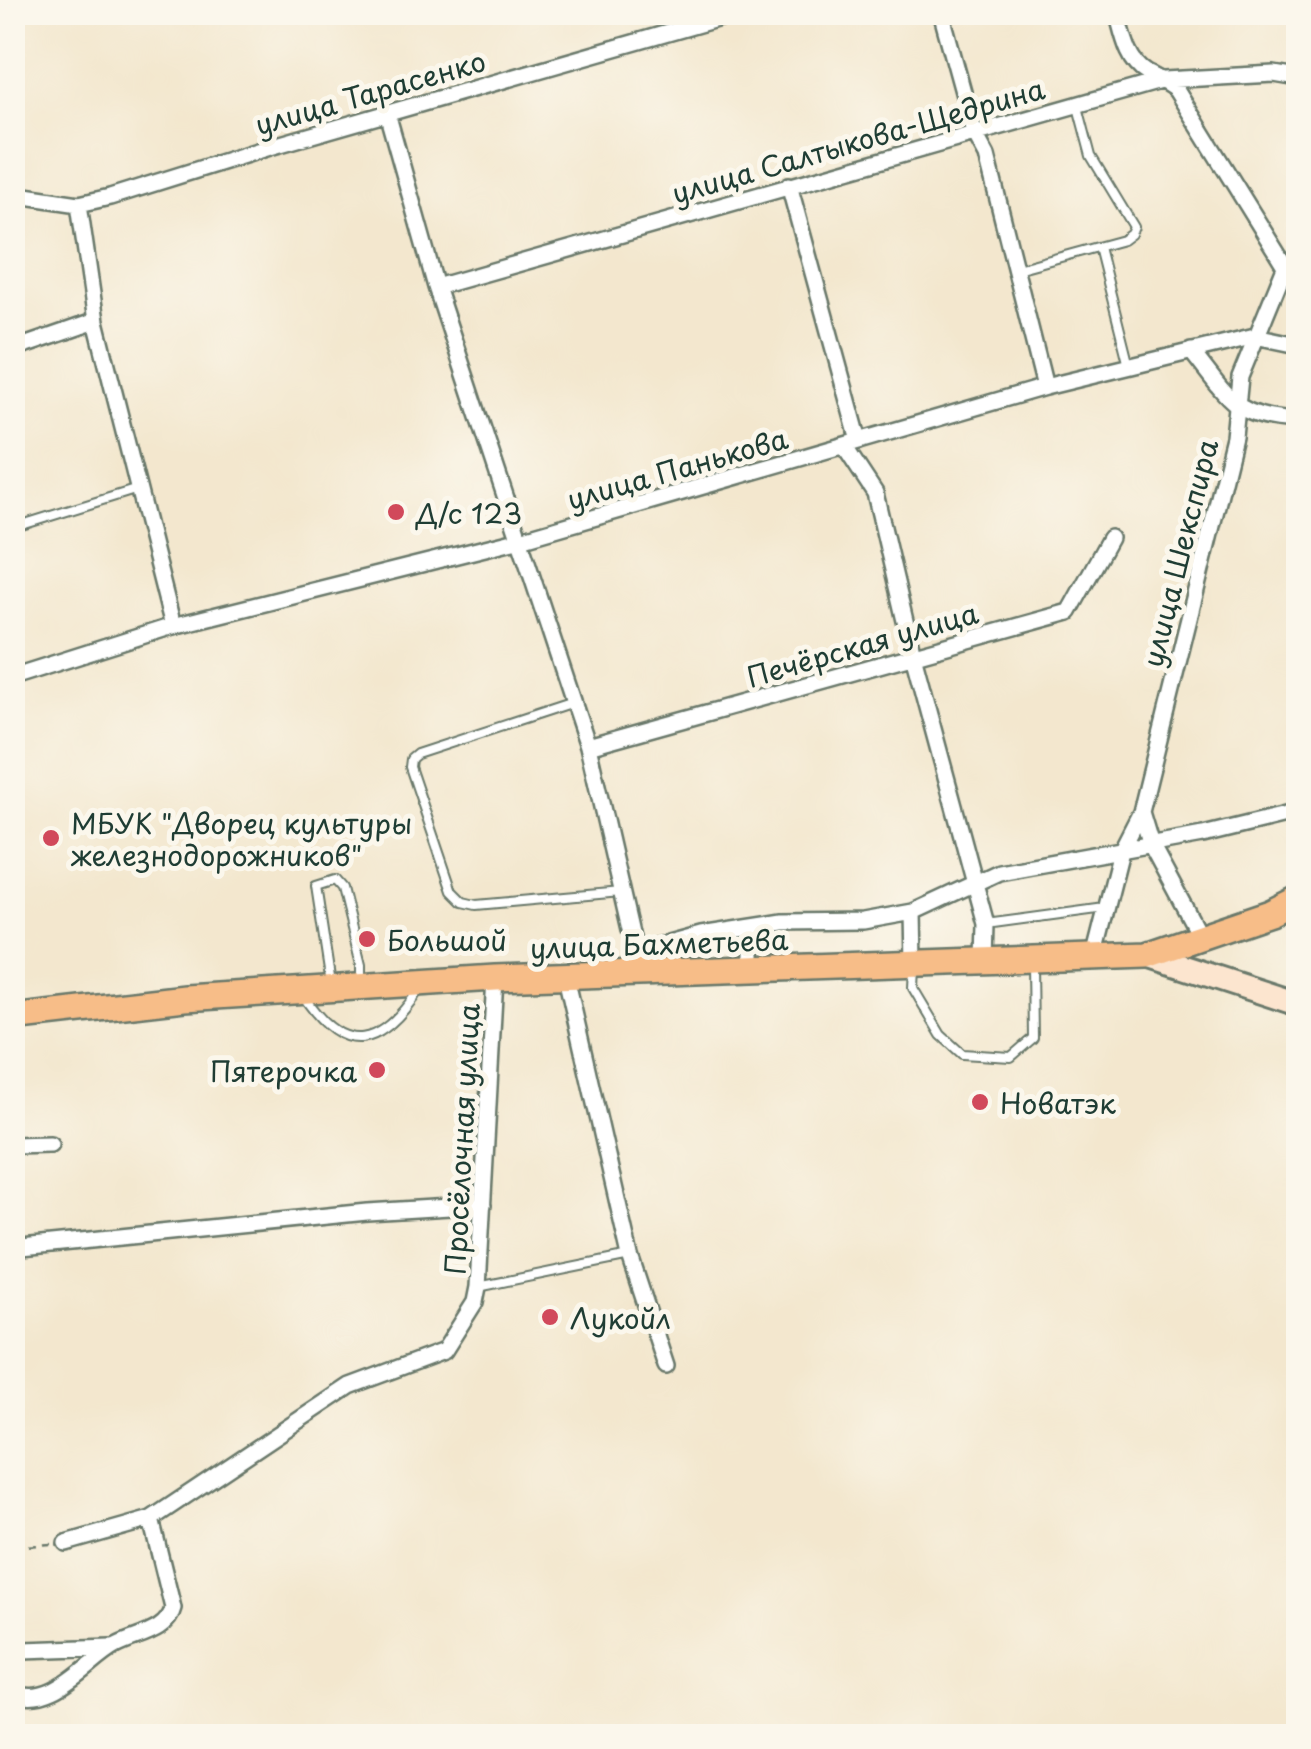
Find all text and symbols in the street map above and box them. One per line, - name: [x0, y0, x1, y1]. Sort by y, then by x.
- street label: улица Тарасенко: [250, 39, 490, 145]
- street label: улица Салтыкова-Щедрина: [667, 66, 1050, 214]
- street label: улица Панькова: [562, 416, 793, 520]
- street label: улица Шекспира: [1130, 434, 1228, 672]
- place label: Д/с 123: [415, 491, 522, 534]
- marker: Д/с 123: [385, 501, 407, 523]
- street label: Печёрская улица: [741, 590, 983, 698]
- place label: МБУК "Дворец культуры железнодорожников": [70, 801, 412, 876]
- marker: МБУК "Дворец культуры железнодорожников": [40, 827, 62, 849]
- street label: улица Бахметьева: [529, 917, 790, 969]
- place label: Большой: [387, 918, 507, 961]
- marker: Большой: [356, 928, 378, 950]
- street label: Просёлочная улица: [432, 1002, 490, 1276]
- place label: Пятерочка: [210, 1049, 357, 1092]
- marker: Пятерочка: [366, 1059, 388, 1081]
- place label: Новатэк: [1000, 1081, 1116, 1124]
- marker: Новатэк: [969, 1091, 991, 1113]
- place label: Лукойл: [570, 1296, 671, 1339]
- marker: Лукойл: [539, 1306, 561, 1328]

